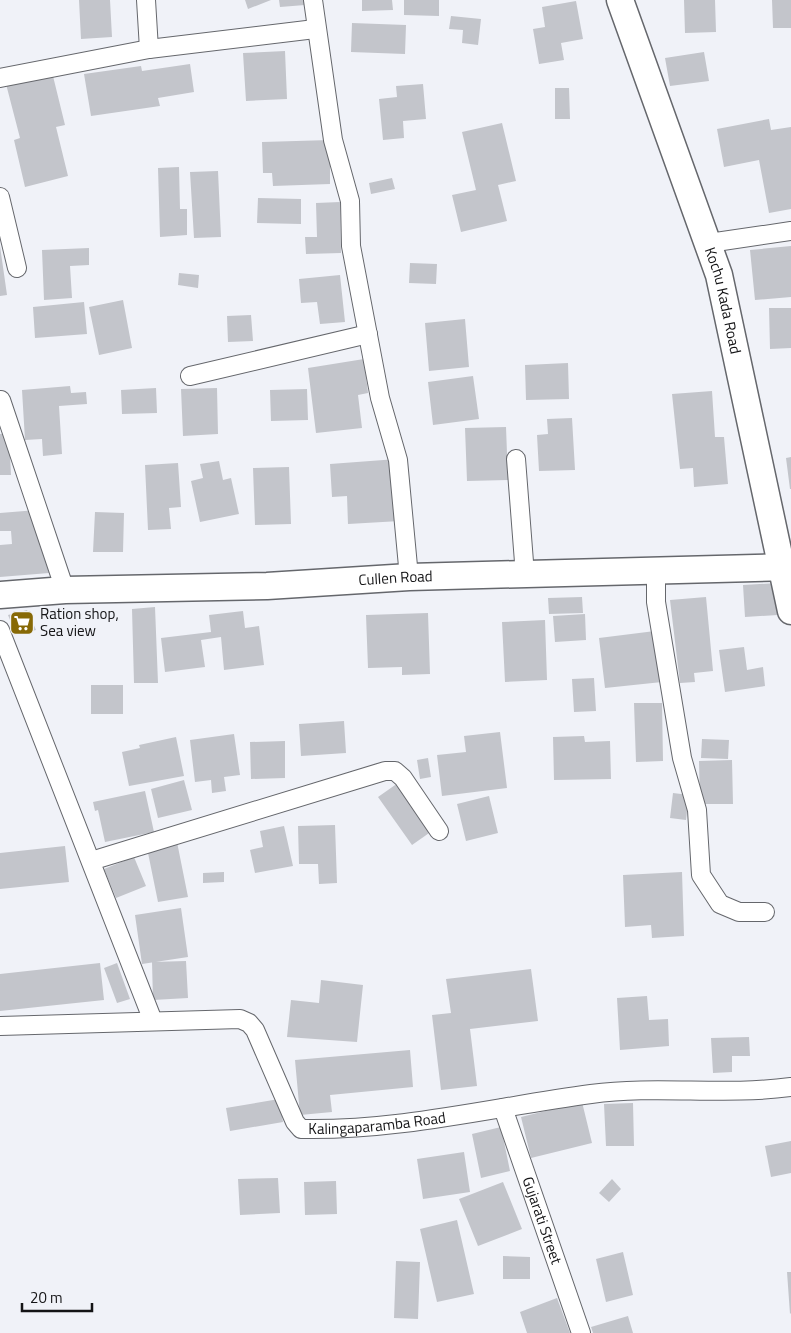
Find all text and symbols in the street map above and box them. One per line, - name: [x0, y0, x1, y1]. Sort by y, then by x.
- street label: Kochu Kada Road: [699, 244, 748, 356]
- street label: Cullen Road: [358, 564, 433, 591]
- place label: Ration shop, Sea view: [40, 602, 119, 642]
- supermarket icon: Ration shop, Sea view: [9, 610, 35, 636]
- street label: Kalingaparamba Road: [308, 1105, 447, 1140]
- street label: Gujarati Street: [517, 1173, 569, 1268]
- scale bar: [22, 1280, 92, 1312]
- text: 20 m: [30, 1286, 63, 1309]

